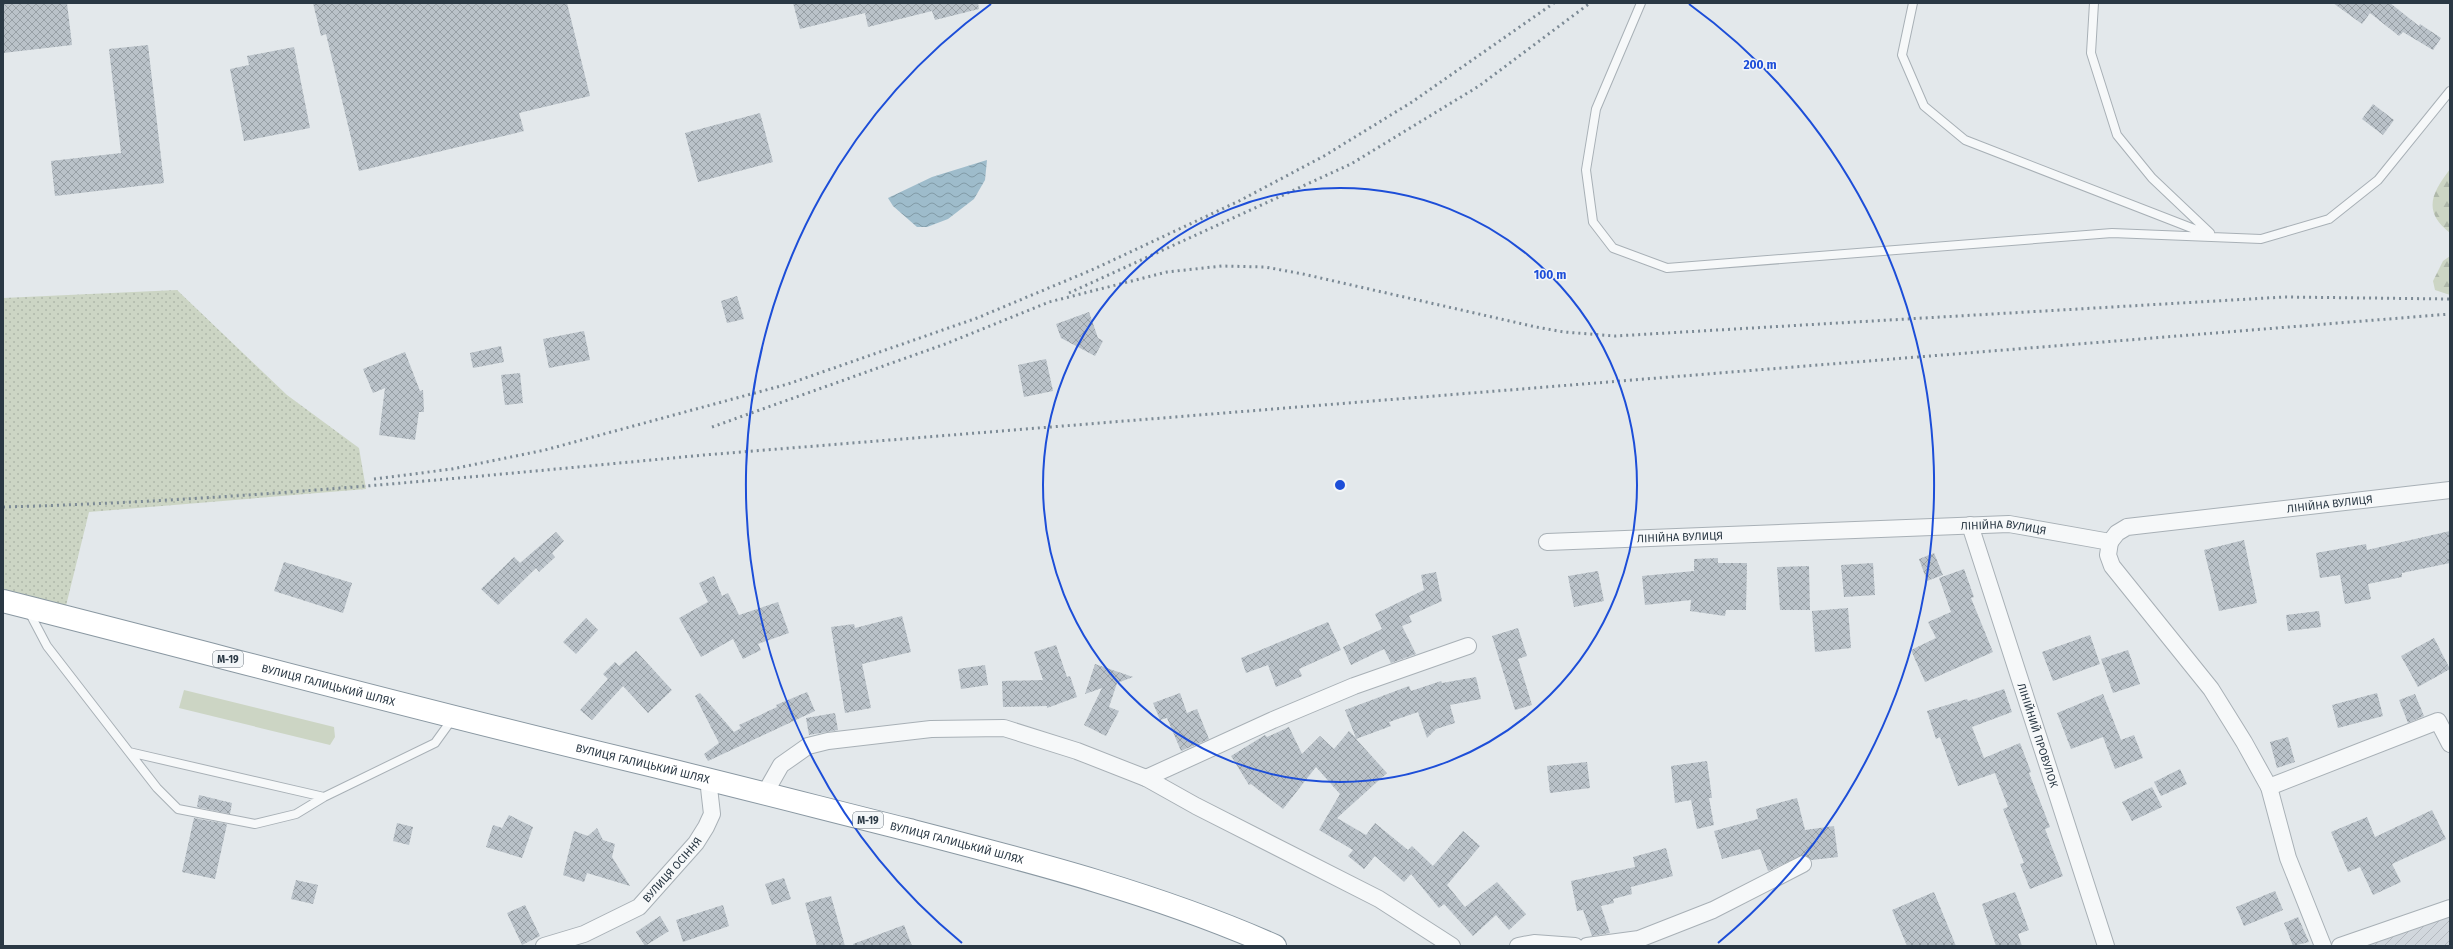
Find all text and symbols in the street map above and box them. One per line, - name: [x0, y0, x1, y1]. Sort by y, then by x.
- text: 200 m: [1743, 58, 1777, 72]
- text: 100 m: [1534, 268, 1566, 282]
- centre of rings: [1333, 478, 1347, 492]
- street label: ЛІНІЙНА ВУЛИЦЯ: [2286, 493, 2373, 516]
- street label: ЛІНІЙНА ВУЛИЦЯ: [1960, 518, 2047, 538]
- street label: ЛІНІЙНА ВУЛИЦЯ: [1637, 529, 1723, 545]
- road number: М-19: [213, 651, 243, 667]
- street label: ВУЛИЦЯ ГАЛИЦЬКИЙ ШЛЯХ: [260, 662, 396, 709]
- street label: ЛІНІЙНИЙ ПРОВУЛОК: [2014, 682, 2061, 790]
- street label: ВУЛИЦЯ ГАЛИЦЬКИЙ ШЛЯХ: [574, 741, 711, 786]
- road number: М-19: [853, 812, 883, 828]
- street label: ВУЛИЦЯ ГАЛИЦЬКИЙ ШЛЯХ: [889, 819, 1025, 867]
- street label: ВУЛИЦЯ ОСІННЯ: [640, 835, 705, 905]

